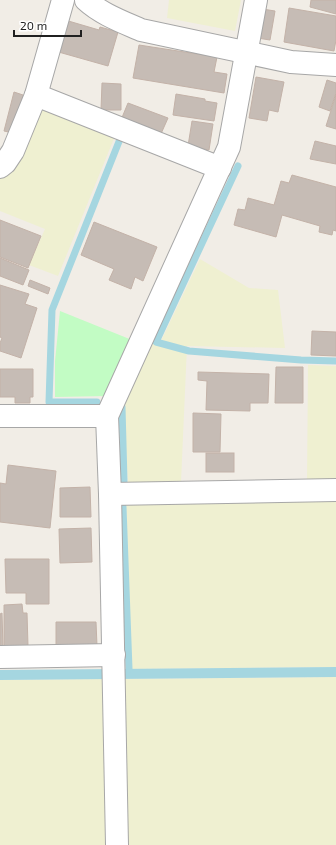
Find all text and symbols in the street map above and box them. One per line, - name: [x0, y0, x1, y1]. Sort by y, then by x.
- scale bar: [14, 12, 81, 38]
- text: 20 m: [20, 18, 47, 32]

